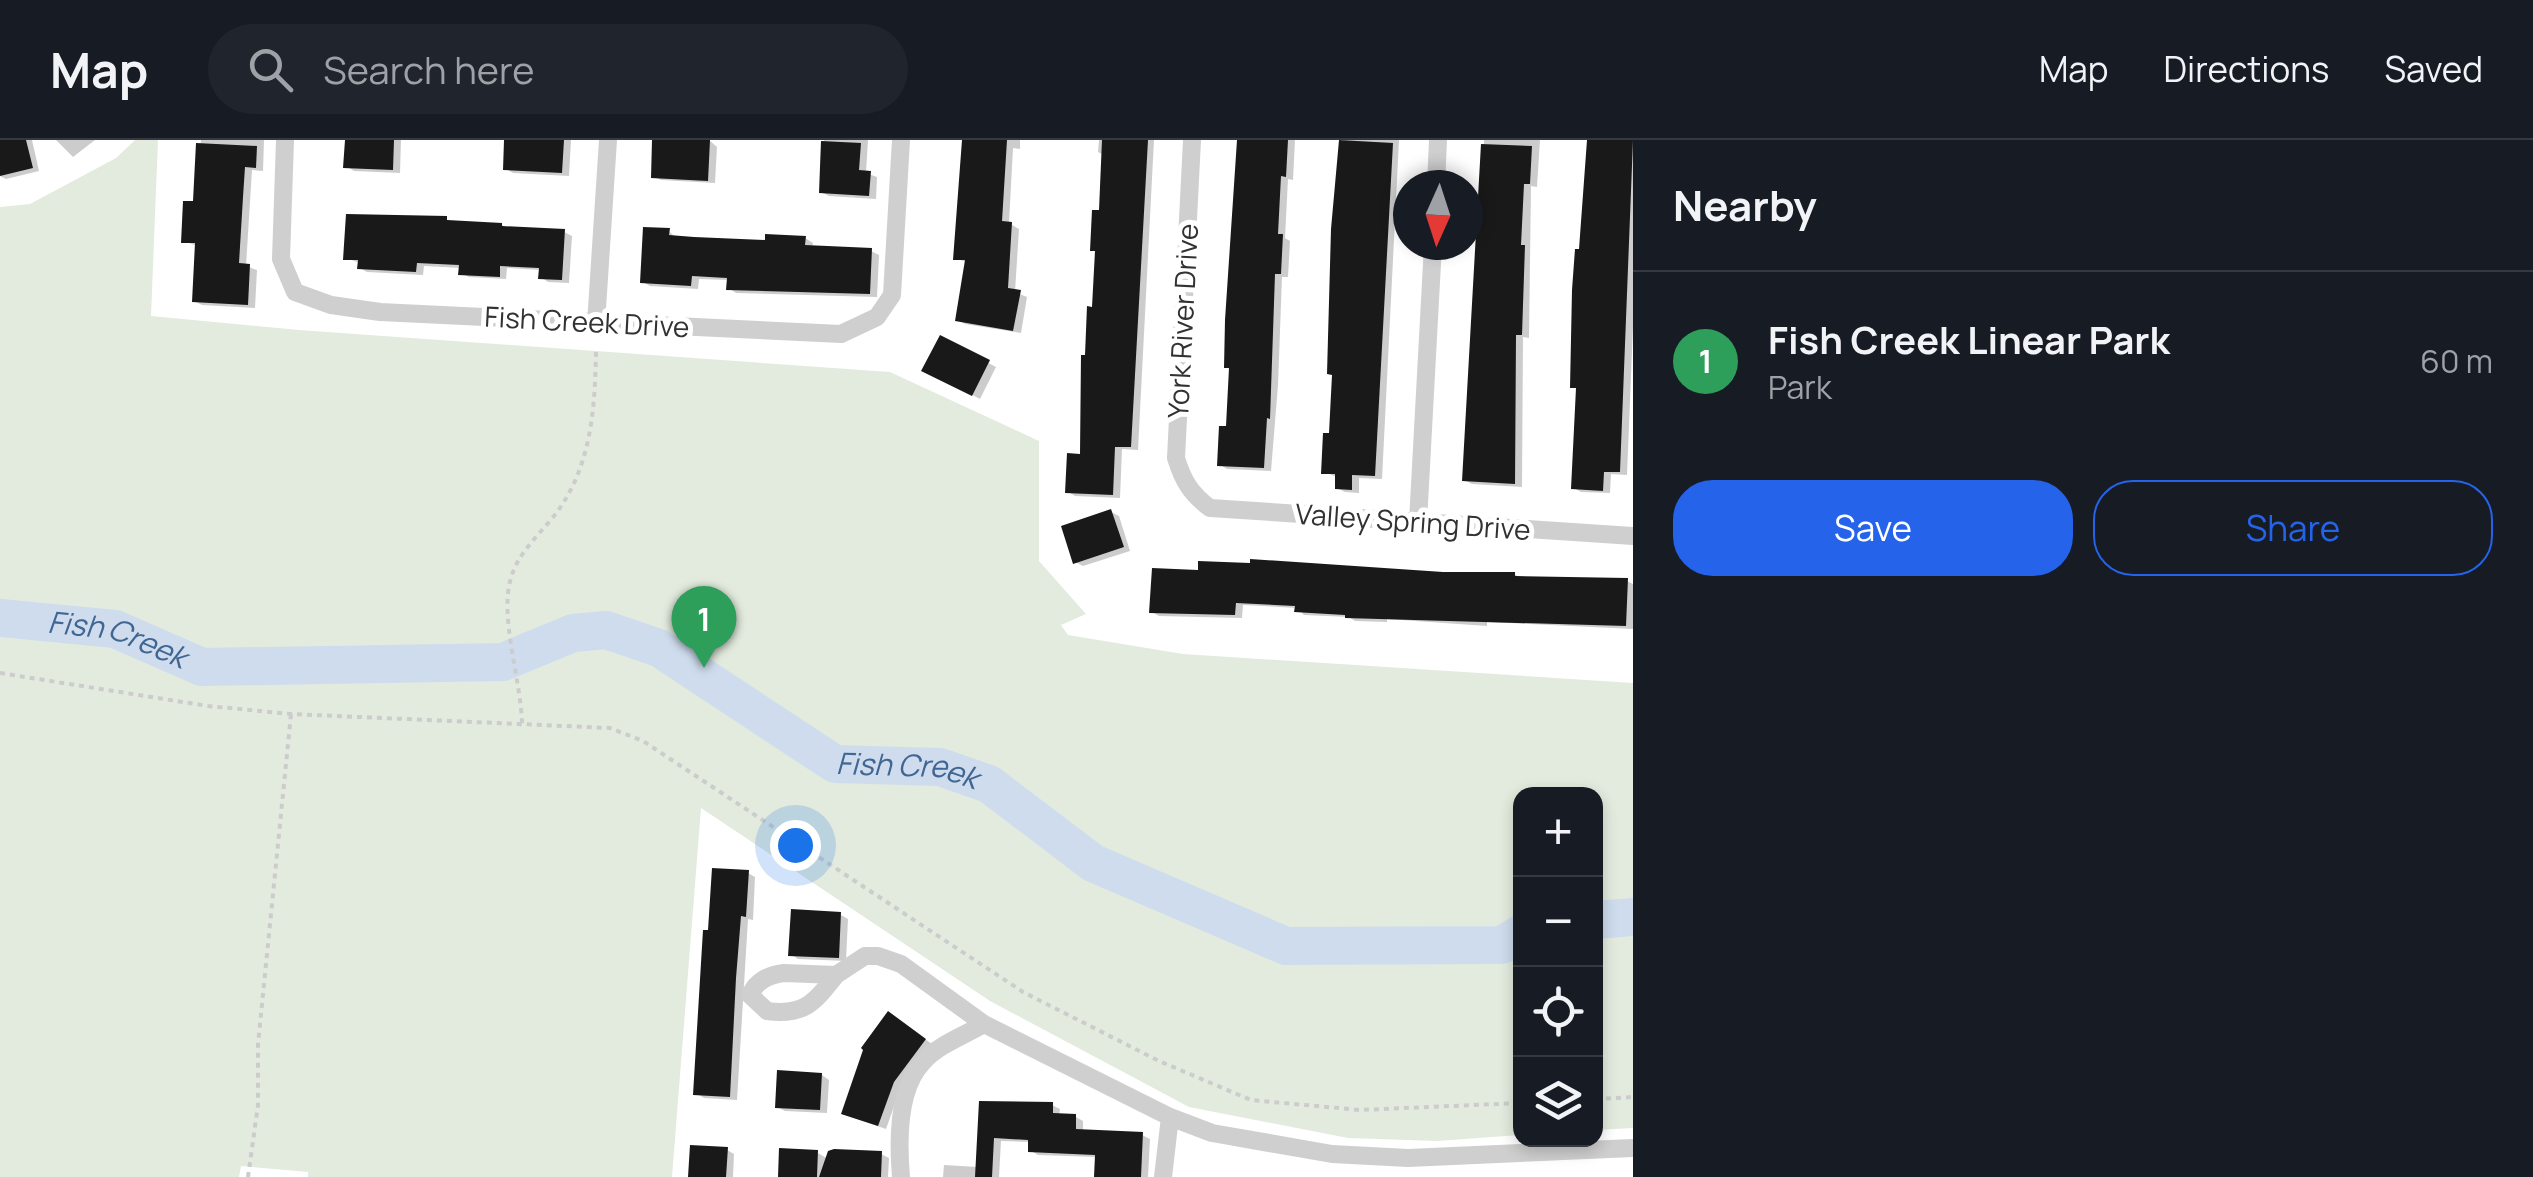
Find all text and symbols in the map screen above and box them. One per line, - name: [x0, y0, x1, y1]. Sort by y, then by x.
- search box: [208, 24, 908, 114]
- text: Map: [50, 37, 148, 102]
- icon: search: [243, 42, 298, 97]
- text: Search here: [323, 43, 534, 95]
- text: Map: [2039, 45, 2109, 93]
- text: Directions: [2164, 45, 2329, 93]
- text: Saved: [2384, 45, 2483, 93]
- north arrow: [1393, 170, 1483, 260]
- text: Nearby: [1673, 176, 1817, 234]
- street label: York River Drive: [1158, 223, 1206, 419]
- street label: Fish Creek Drive: [484, 297, 690, 345]
- text: Fish Creek Linear Park: [1768, 313, 2170, 365]
- text: 1: [1698, 339, 1713, 383]
- text: 60 m: [2420, 339, 2493, 383]
- text: Park: [1768, 365, 1832, 409]
- button: Save: [1673, 480, 2073, 576]
- button: Share: [2093, 480, 2493, 576]
- street label: Valley Spring Drive: [1294, 494, 1532, 548]
- pin: 1: [672, 586, 736, 668]
- water label: Fish Creek: [46, 601, 198, 679]
- water label: Fish Creek: [835, 742, 989, 799]
- map controls: [1513, 787, 1603, 1147]
- button: +: [1513, 787, 1603, 877]
- your location: [770, 820, 821, 871]
- button: −: [1513, 877, 1603, 967]
- button: locate: [1513, 967, 1603, 1057]
- button: layers: [1513, 1057, 1603, 1147]

